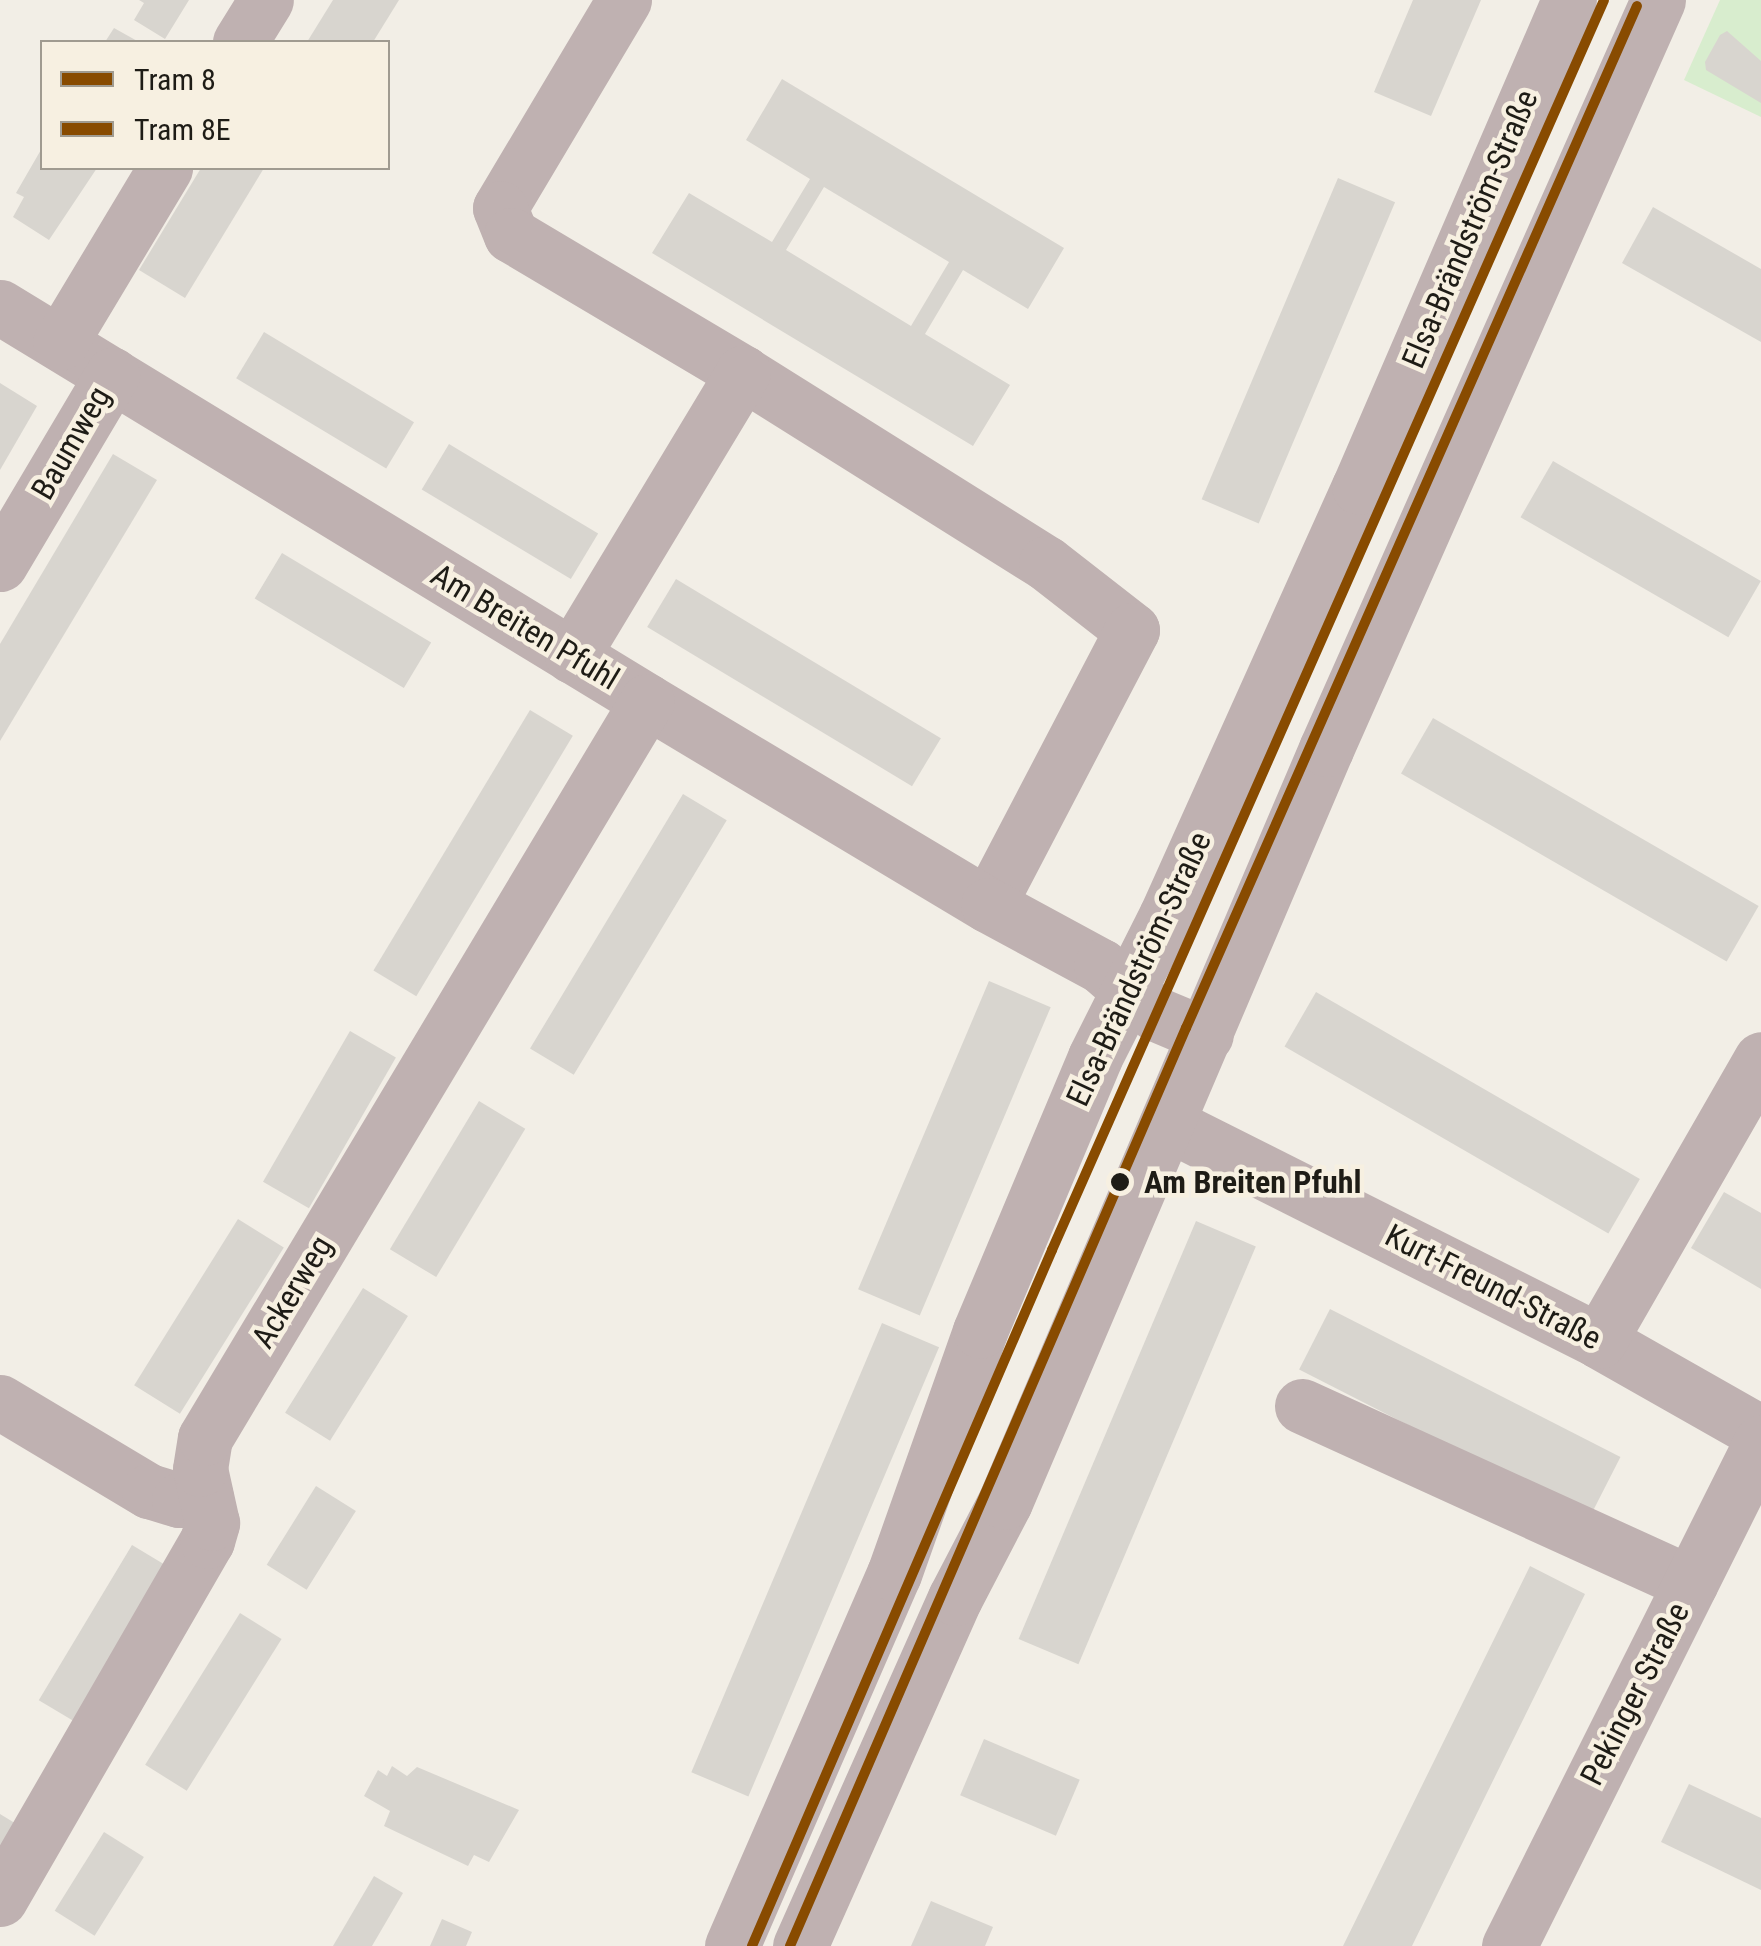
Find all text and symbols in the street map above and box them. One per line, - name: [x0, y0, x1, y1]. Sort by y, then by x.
- legend: [40, 40, 390, 170]
- text: Tram 8: [134, 62, 216, 97]
- street label: Elsa-Brändström-Straße: [1394, 84, 1546, 374]
- text: Tram 8E: [134, 112, 231, 147]
- street label: Baumweg: [23, 380, 119, 506]
- street label: Am Breiten Pfuhl: [424, 556, 626, 698]
- street label: Elsa-Brändström-Straße: [1059, 826, 1219, 1112]
- place label: Am Breiten Pfuhl: [1144, 1163, 1362, 1201]
- marker: Am Breiten Pfuhl: [1105, 1167, 1135, 1197]
- street label: Kurt-Freund-Straße: [1379, 1216, 1607, 1358]
- street label: Ackerweg: [244, 1229, 340, 1355]
- street label: Pekinger Straße: [1573, 1596, 1697, 1792]

